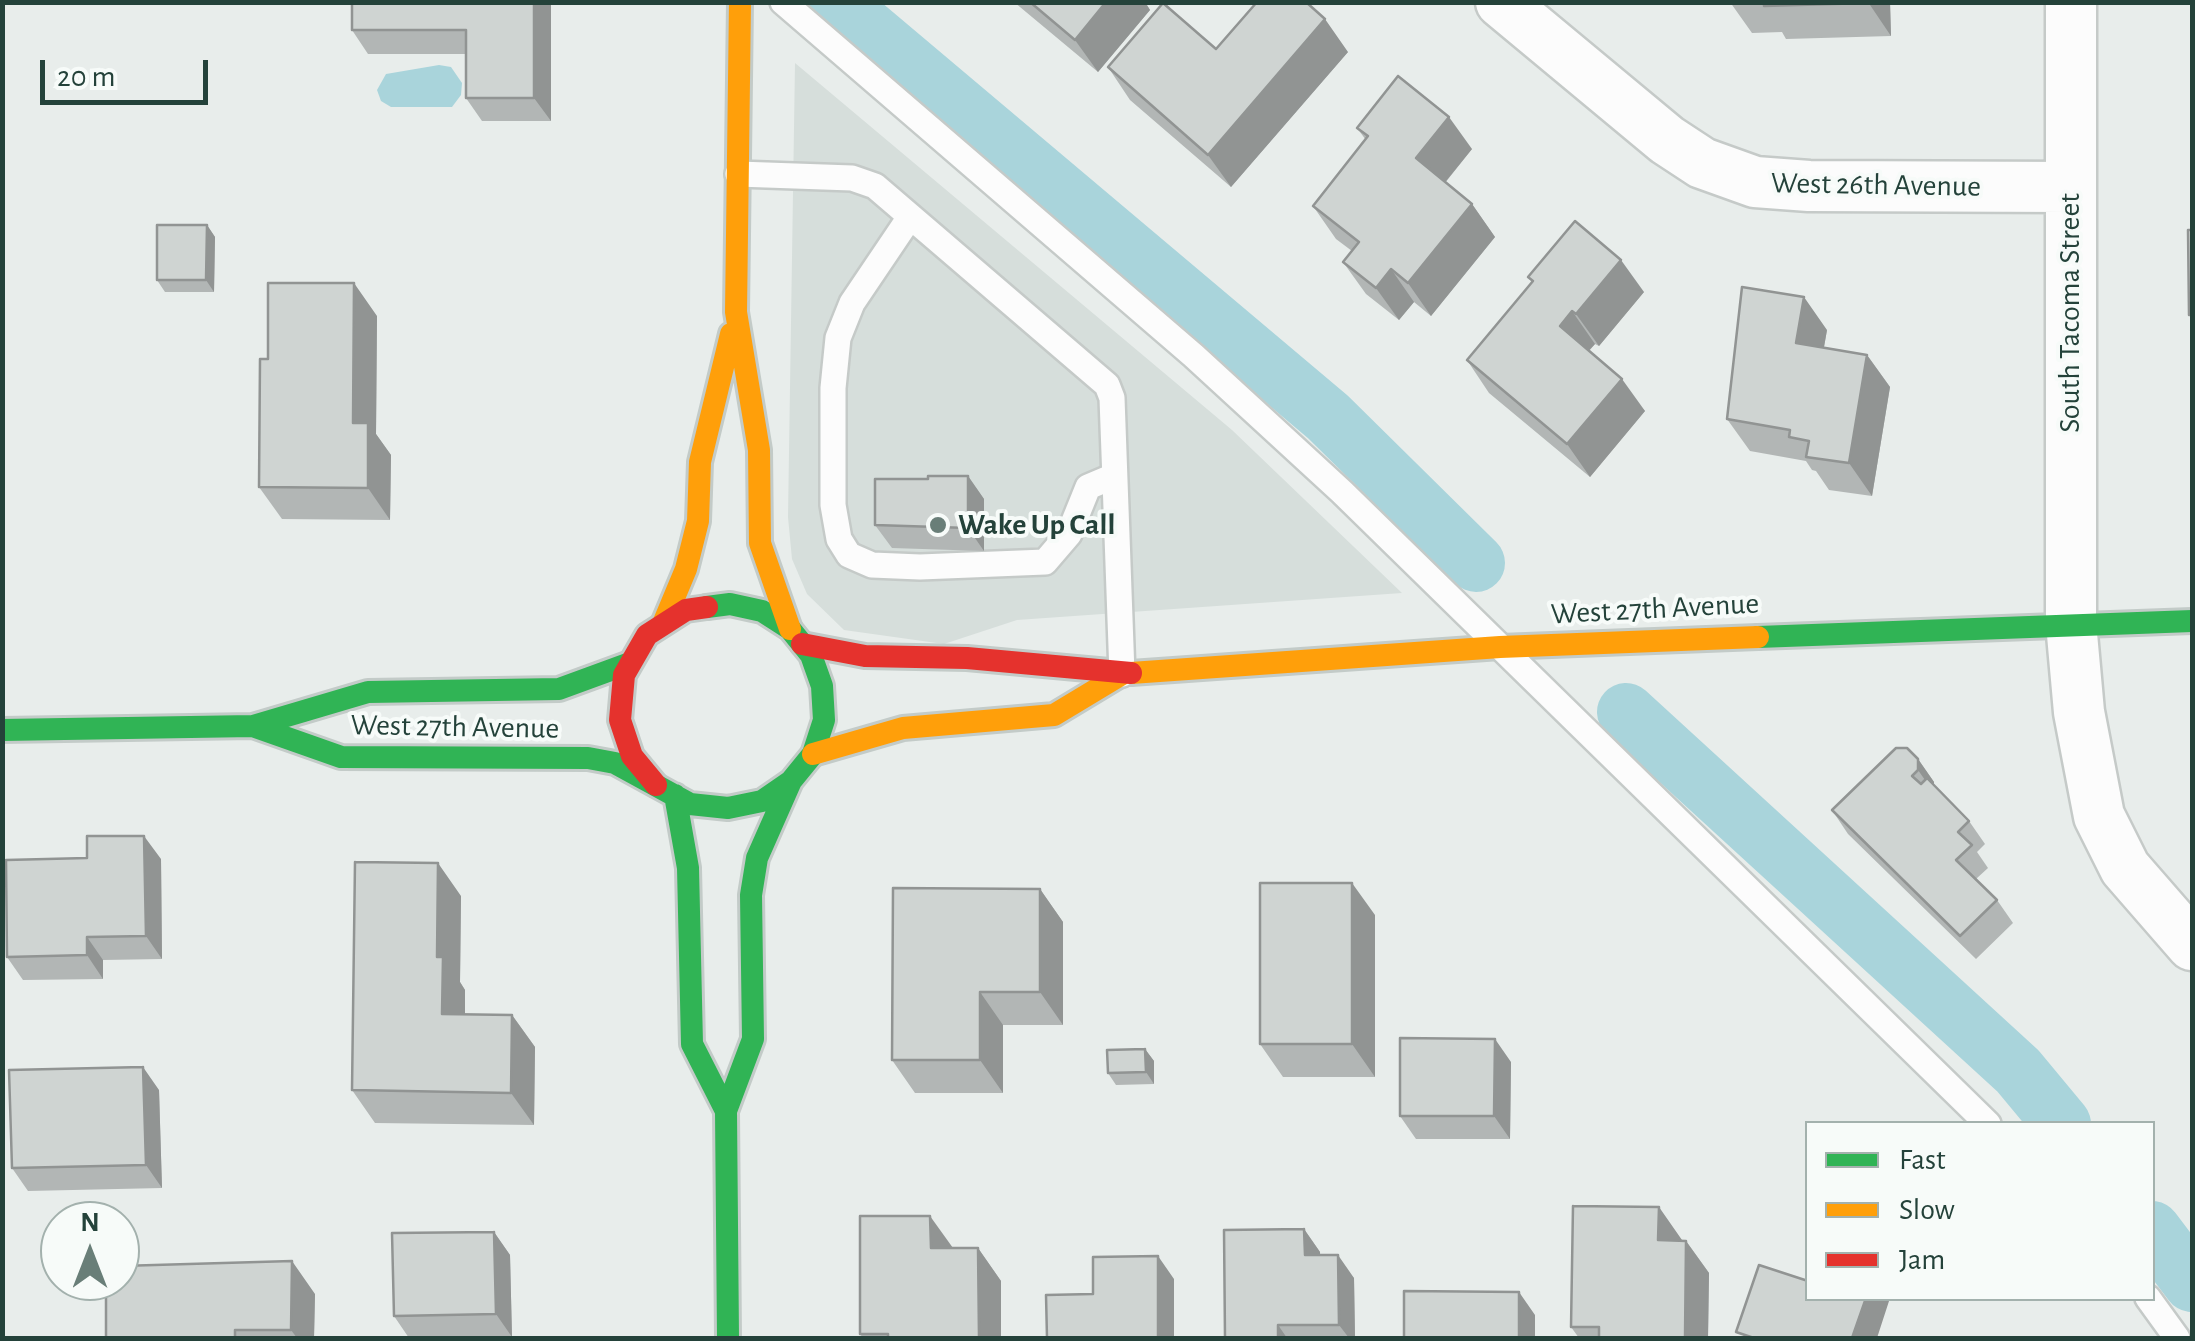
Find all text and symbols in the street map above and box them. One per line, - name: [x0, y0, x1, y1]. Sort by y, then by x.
- scale bar: [45, 40, 212, 102]
- text: 20 m: [57, 62, 115, 92]
- street label: West 26th Avenue: [1771, 165, 1981, 205]
- street label: South Tacoma Street: [2052, 193, 2088, 433]
- place label: Wake Up Call: [958, 507, 1115, 543]
- marker: Wake Up Call: [927, 514, 949, 536]
- street label: West 27th Avenue: [1550, 586, 1760, 632]
- street label: West 27th Avenue: [350, 707, 560, 747]
- legend: [1805, 1121, 2155, 1301]
- text: Fast: [1899, 1145, 1946, 1175]
- text: Slow: [1899, 1195, 1955, 1225]
- north arrow: [40, 1201, 140, 1301]
- text: N: [80, 1209, 100, 1237]
- text: Jam: [1899, 1245, 1945, 1275]

